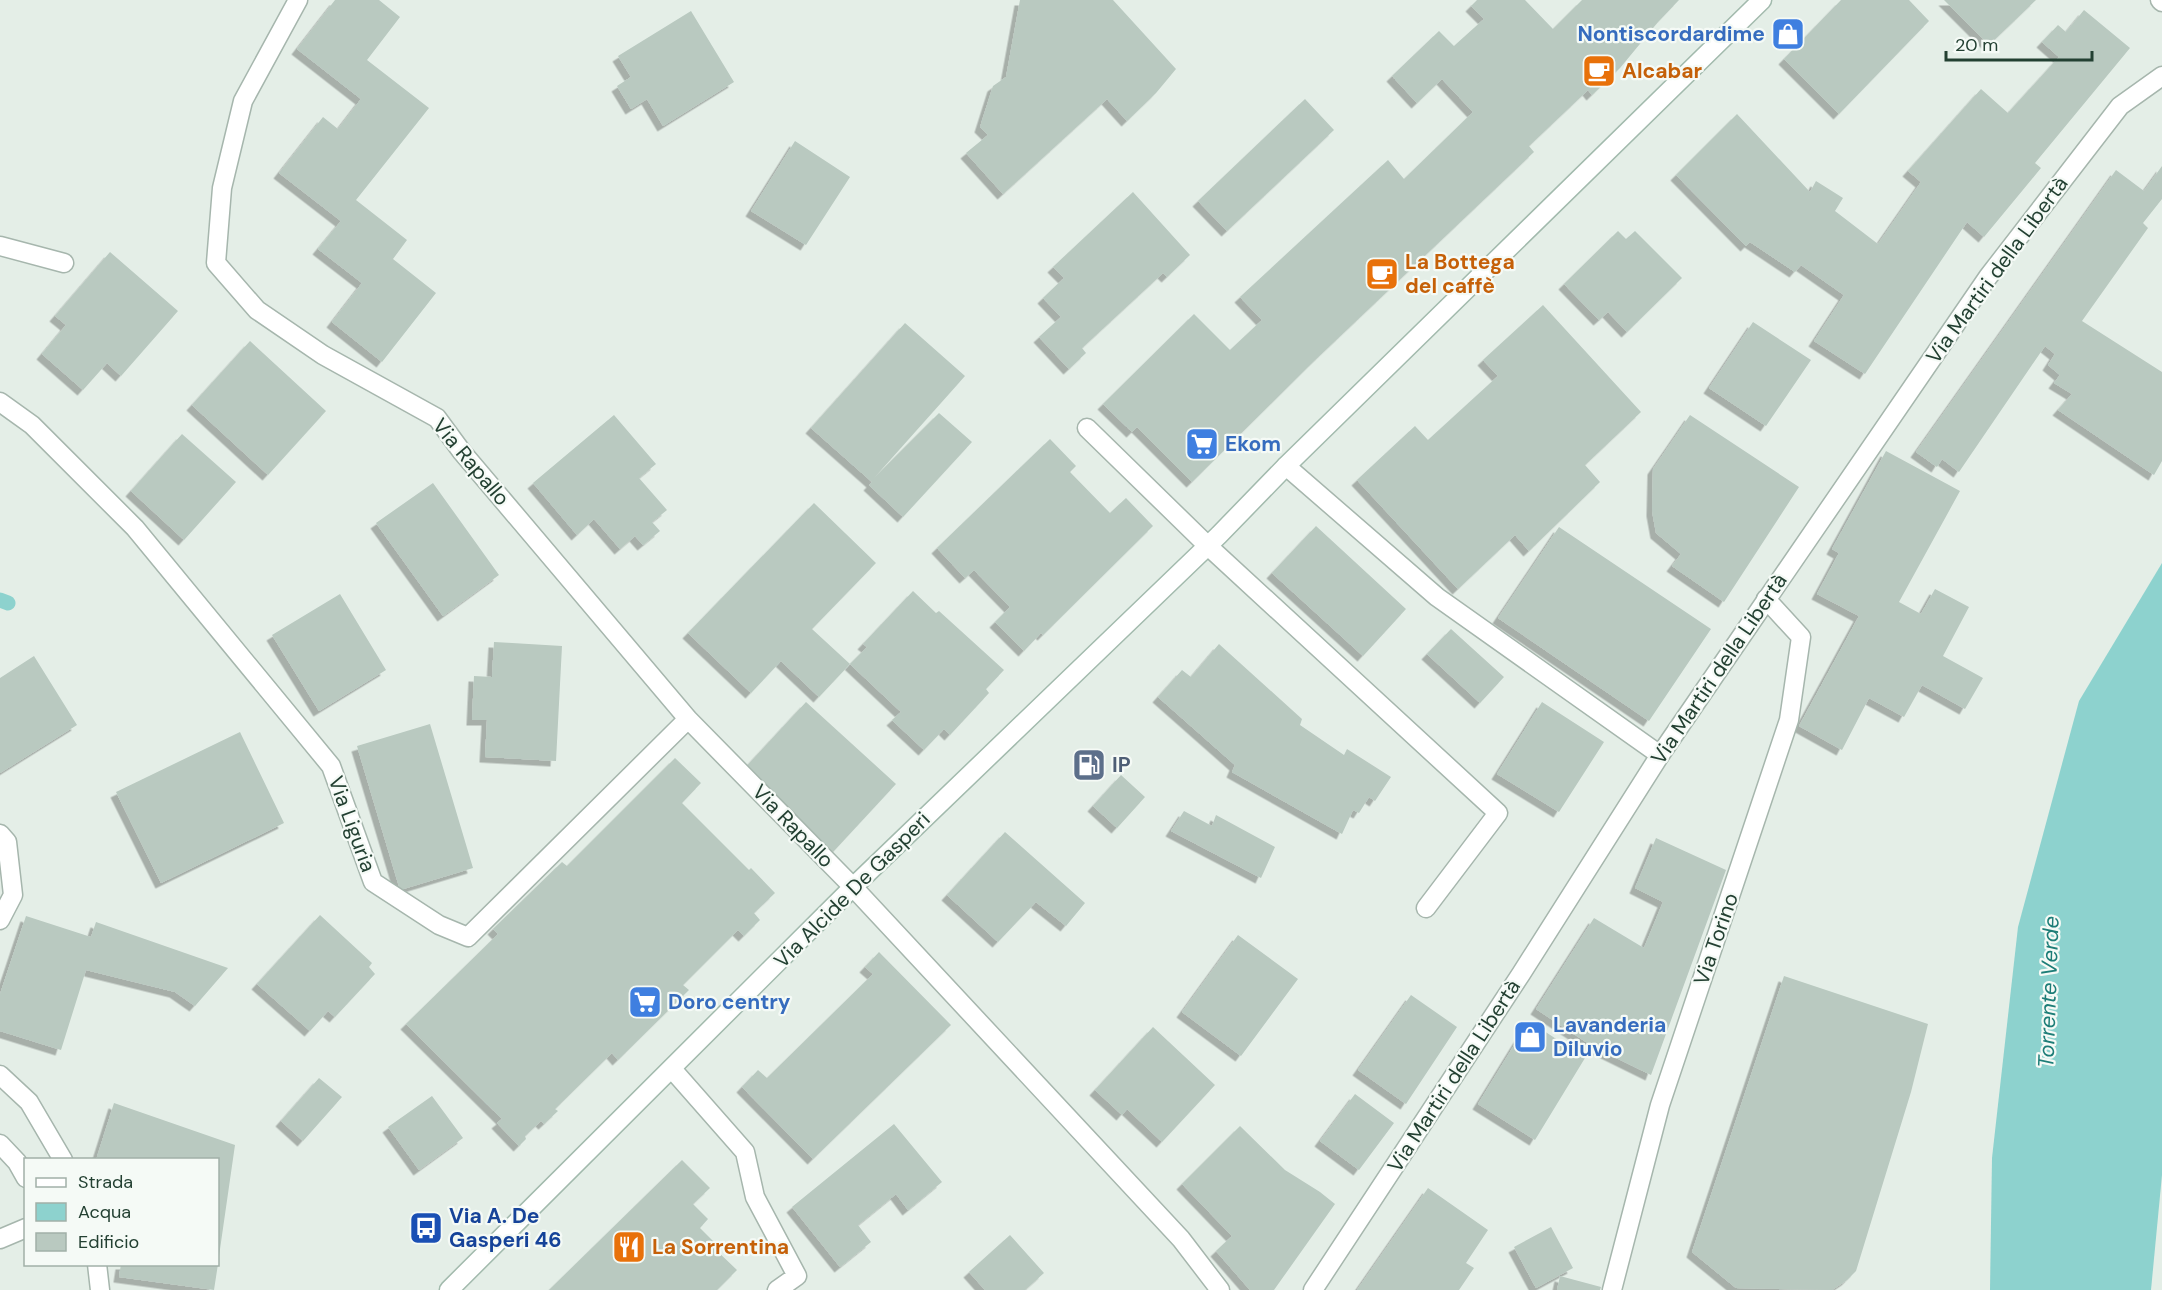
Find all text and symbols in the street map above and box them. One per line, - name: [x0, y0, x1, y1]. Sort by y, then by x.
- shop icon: Nontiscordardime: [1770, 16, 1806, 52]
- place label: Nontiscordardime: [1578, 20, 1765, 48]
- scale bar: [1946, 24, 2092, 62]
- text: 20 m: [1955, 33, 1998, 57]
- cafe icon: Alcabar: [1581, 53, 1617, 89]
- place label: Alcabar: [1622, 57, 1703, 85]
- street label: Via Martiri della Libertà: [1920, 171, 2074, 369]
- place label: La Bottega del caffè: [1405, 248, 1515, 300]
- cafe icon: La Bottega del caffè: [1364, 256, 1400, 292]
- street label: Via Rapallo: [426, 412, 516, 512]
- supermarket icon: Ekom: [1184, 426, 1220, 462]
- place label: Ekom: [1225, 430, 1281, 458]
- street label: Via Martiri della Libertà: [1645, 568, 1793, 770]
- fuel station icon: IP: [1071, 747, 1107, 783]
- place label: IP: [1112, 751, 1131, 779]
- street label: Via Liguria: [322, 772, 382, 876]
- street label: Via Rapallo: [746, 778, 840, 874]
- street label: Via Alcide De Gasperi: [768, 806, 936, 974]
- street label: Via Torino: [1687, 889, 1745, 989]
- water label: Torrente Verde: [2031, 915, 2066, 1069]
- street label: Via Martiri della Libertà: [1381, 974, 1527, 1178]
- supermarket icon: Doro centry: [627, 984, 663, 1020]
- place label: Doro centry: [668, 988, 791, 1016]
- place label: Lavanderia Diluvio: [1553, 1011, 1666, 1063]
- shop icon: Lavanderia Diluvio: [1512, 1019, 1548, 1055]
- legend: [24, 1158, 219, 1266]
- text: Strada: [78, 1170, 133, 1194]
- text: Acqua: [78, 1200, 131, 1224]
- place label: Via A. De Gasperi 46: [449, 1202, 561, 1254]
- bus stop icon: Via A. De Gasperi 46: [408, 1210, 444, 1246]
- restaurant icon: La Sorrentina: [611, 1229, 647, 1265]
- text: Edificio: [78, 1230, 139, 1254]
- place label: La Sorrentina: [652, 1233, 789, 1261]

